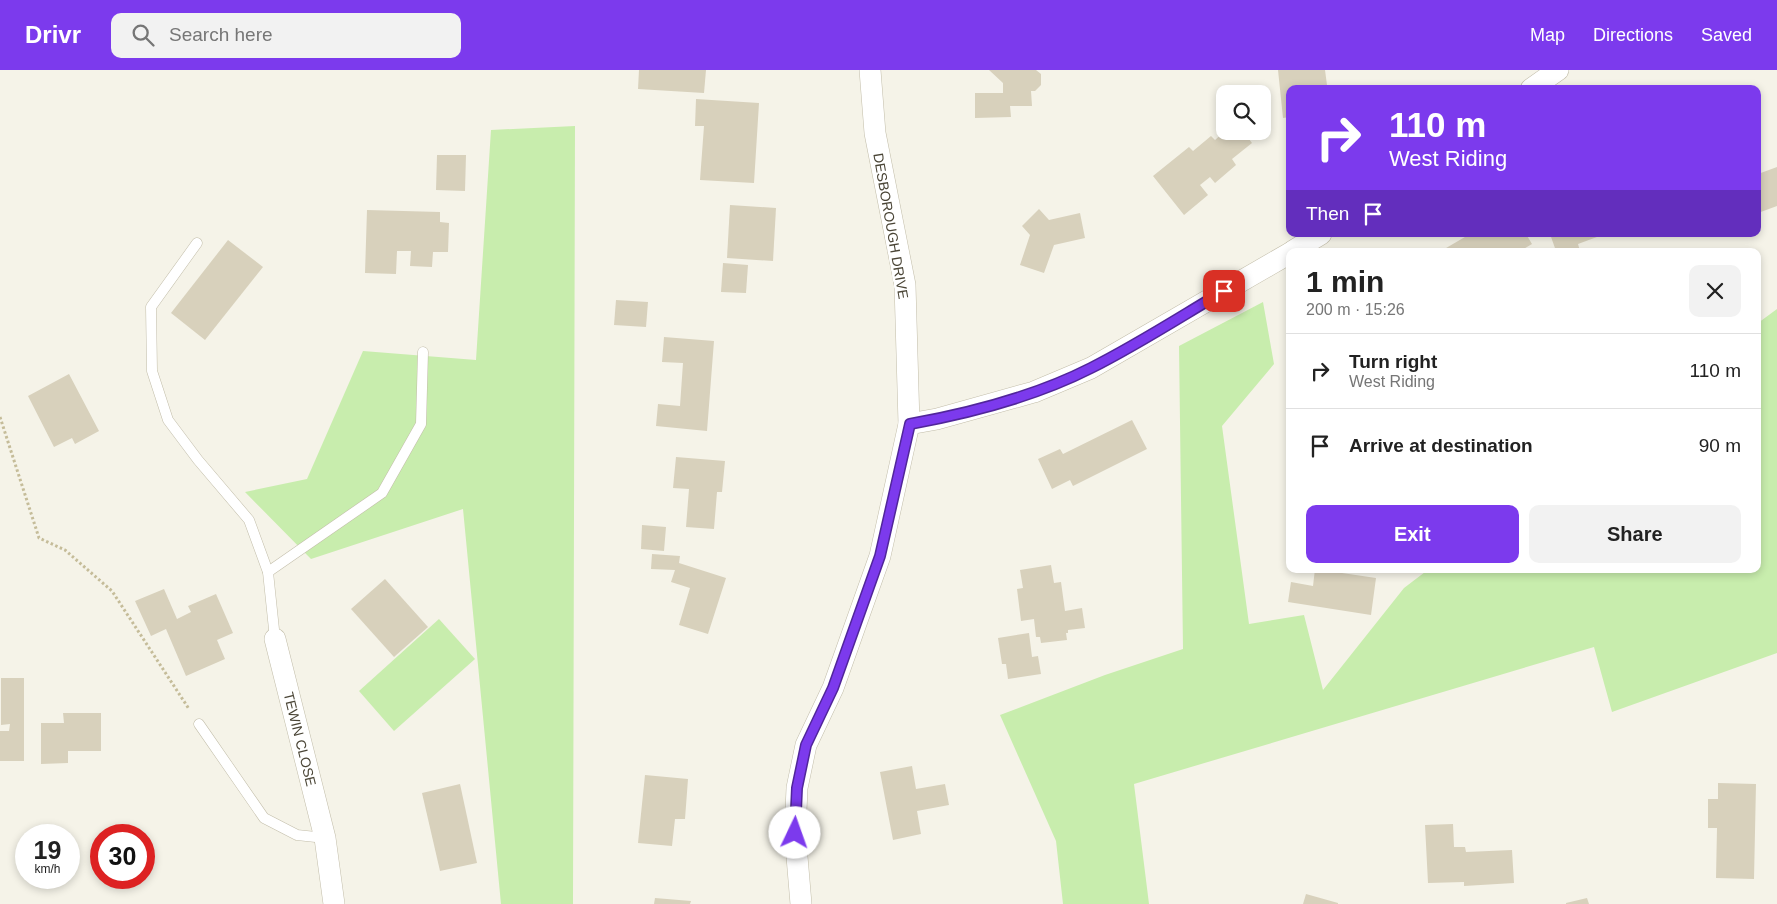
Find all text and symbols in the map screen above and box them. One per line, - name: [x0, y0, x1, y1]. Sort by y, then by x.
- search box: [111, 13, 461, 58]
- text: Drivr: [25, 21, 81, 48]
- icon: search: [129, 21, 157, 49]
- text: Search here: [169, 24, 273, 45]
- text: Map: [1530, 25, 1565, 45]
- text: Directions: [1593, 25, 1673, 45]
- text: Saved: [1701, 25, 1752, 45]
- map controls: [1216, 85, 1271, 140]
- button: search: [1216, 85, 1271, 140]
- icon: right: [1306, 105, 1371, 170]
- text: 110 m: [1389, 105, 1486, 144]
- text: West Riding: [1389, 146, 1507, 171]
- street label: DESBOROUGH DRIVE: [870, 152, 912, 300]
- icon: arrive: [1359, 200, 1387, 228]
- text: Then: [1306, 203, 1349, 224]
- text: 1 min: [1306, 265, 1384, 298]
- button: close: [1689, 265, 1741, 317]
- pin: [1203, 270, 1245, 312]
- icon: arrive: [1210, 277, 1238, 305]
- text: 200 m · 15:26: [1306, 301, 1405, 318]
- text: Turn right: [1349, 351, 1437, 372]
- icon: right: [1306, 357, 1334, 385]
- text: 110 m: [1690, 360, 1741, 381]
- text: West Riding: [1349, 373, 1435, 390]
- icon: arrive: [1306, 432, 1334, 460]
- text: Arrive at destination: [1349, 435, 1533, 456]
- text: 90 m: [1699, 435, 1741, 456]
- button: Exit: [1306, 505, 1519, 563]
- button: Share: [1529, 505, 1741, 563]
- street label: TEWIN CLOSE: [281, 690, 319, 788]
- position arrow: [768, 806, 820, 858]
- speed limit sign: 30: [90, 824, 155, 889]
- text: 19: [34, 836, 61, 864]
- text: km/h: [34, 862, 61, 876]

